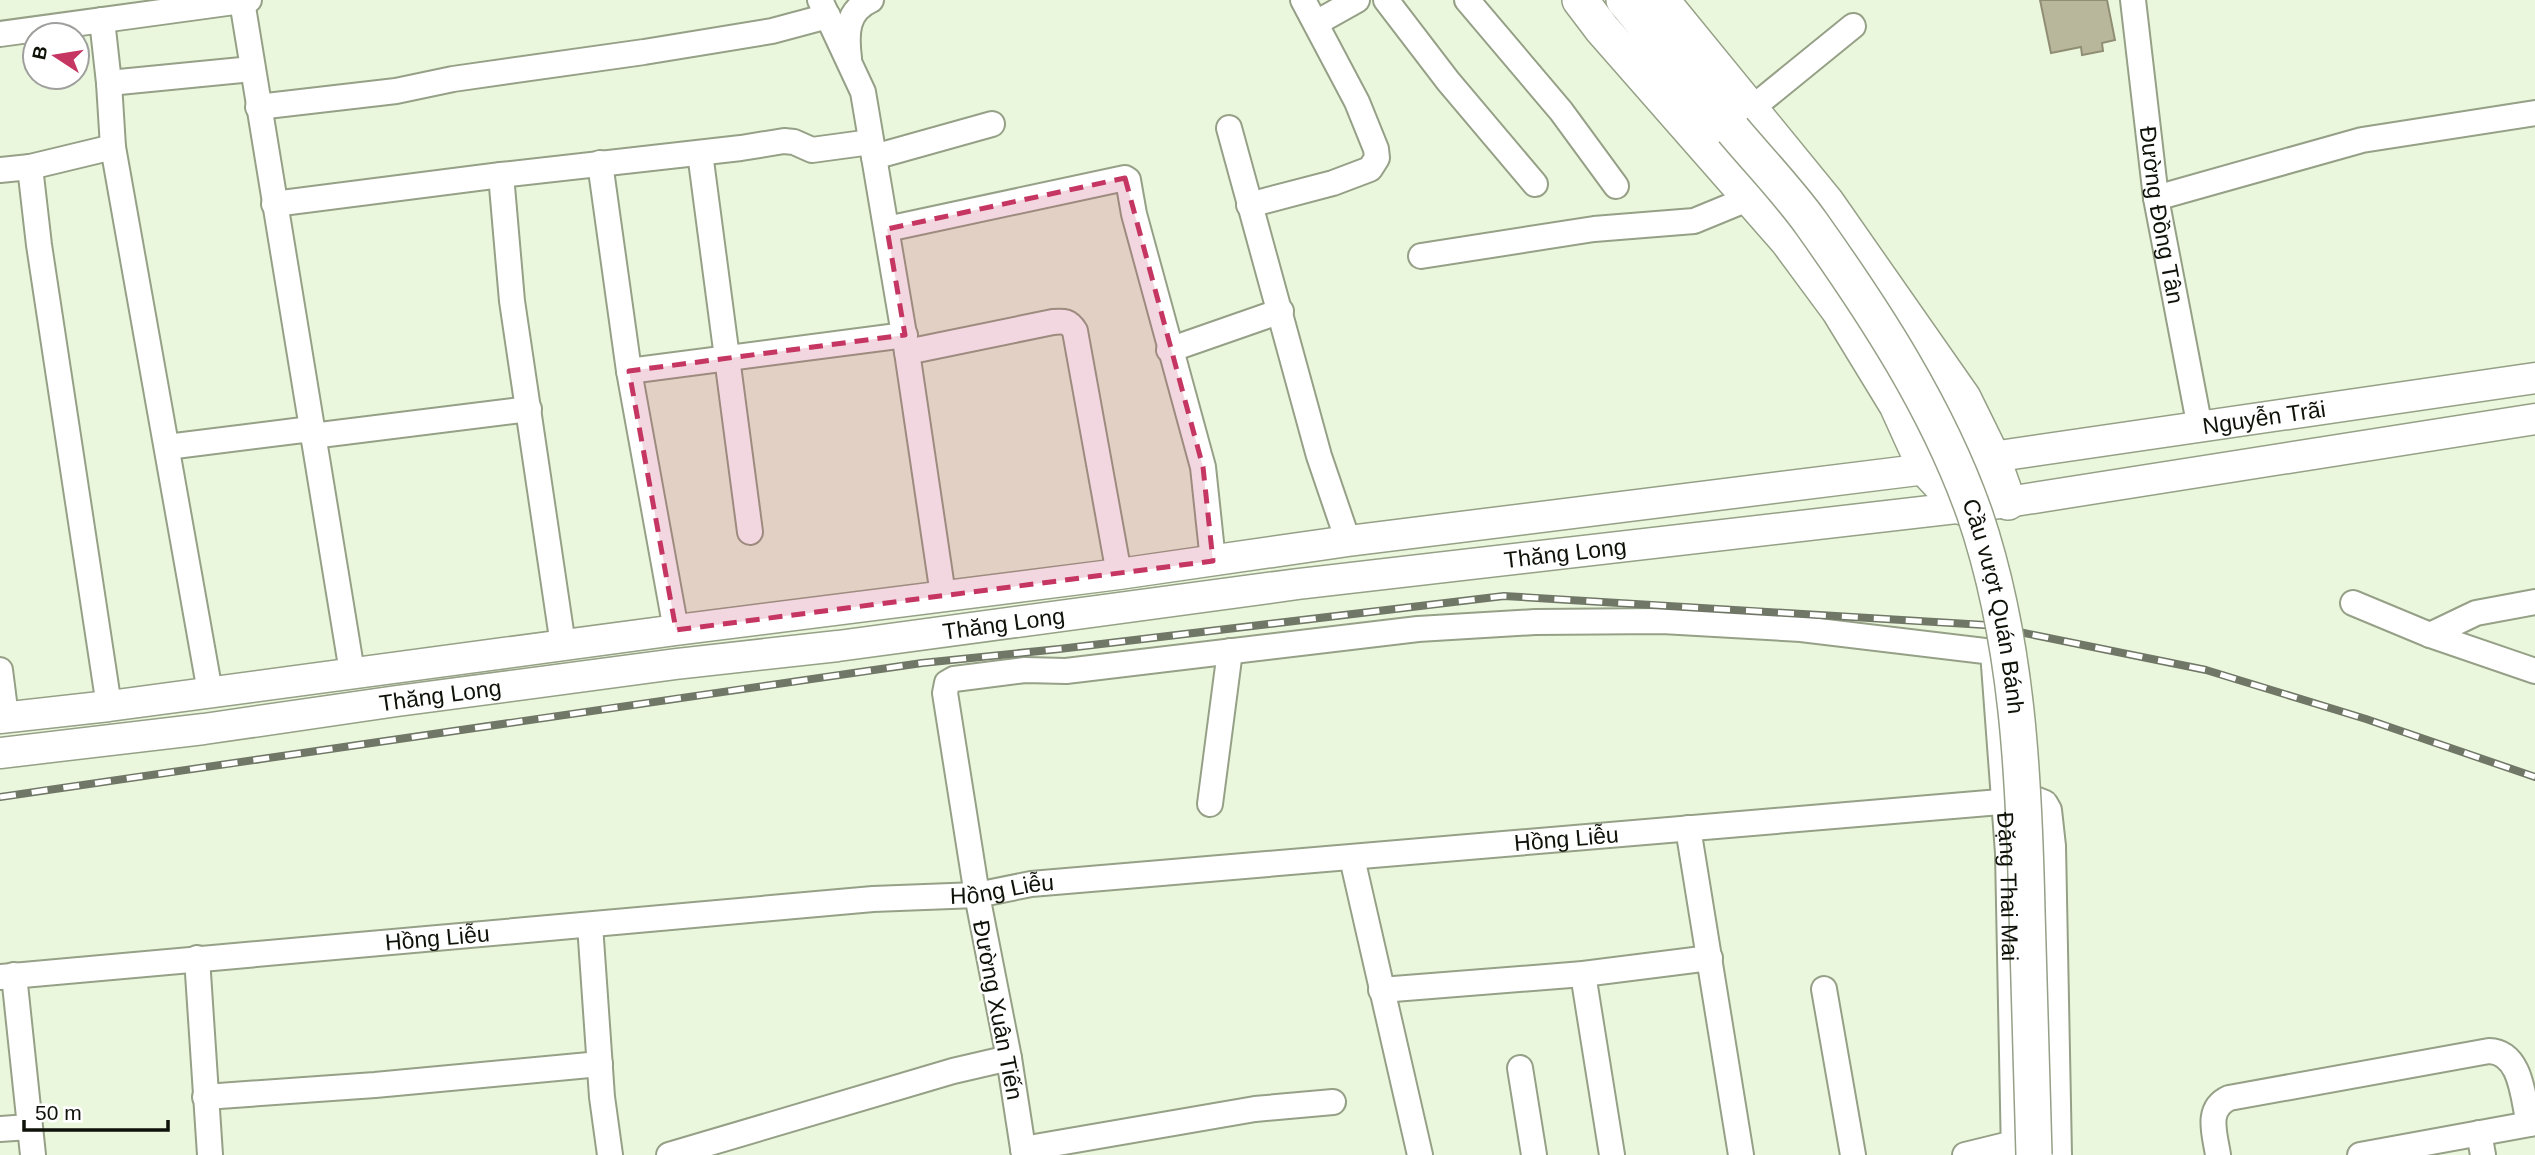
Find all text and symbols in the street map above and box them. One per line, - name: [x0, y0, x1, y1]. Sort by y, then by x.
- north arrow: [21, 21, 91, 91]
- text: B: [28, 44, 52, 61]
- street label: Đường Đồng Tân: [2135, 125, 2189, 306]
- street label: Nguyễn Trãi: [2201, 396, 2327, 439]
- street label: Cầu vượt Quán Bánh: [1957, 495, 2029, 715]
- street label: Thăng Long: [1503, 533, 1628, 573]
- street label: Thăng Long: [941, 603, 1066, 645]
- street label: Thăng Long: [377, 674, 503, 716]
- street label: Đặng Thai Mai: [1992, 811, 2023, 961]
- street label: Hồng Liễu: [1513, 821, 1620, 856]
- street label: Hồng Liễu: [950, 869, 1055, 909]
- street label: Đường Xuân Tiến: [968, 918, 1028, 1102]
- street label: Hồng Liễu: [384, 920, 491, 956]
- scale bar: [24, 1088, 168, 1132]
- text: 50 m: [35, 1101, 82, 1124]

